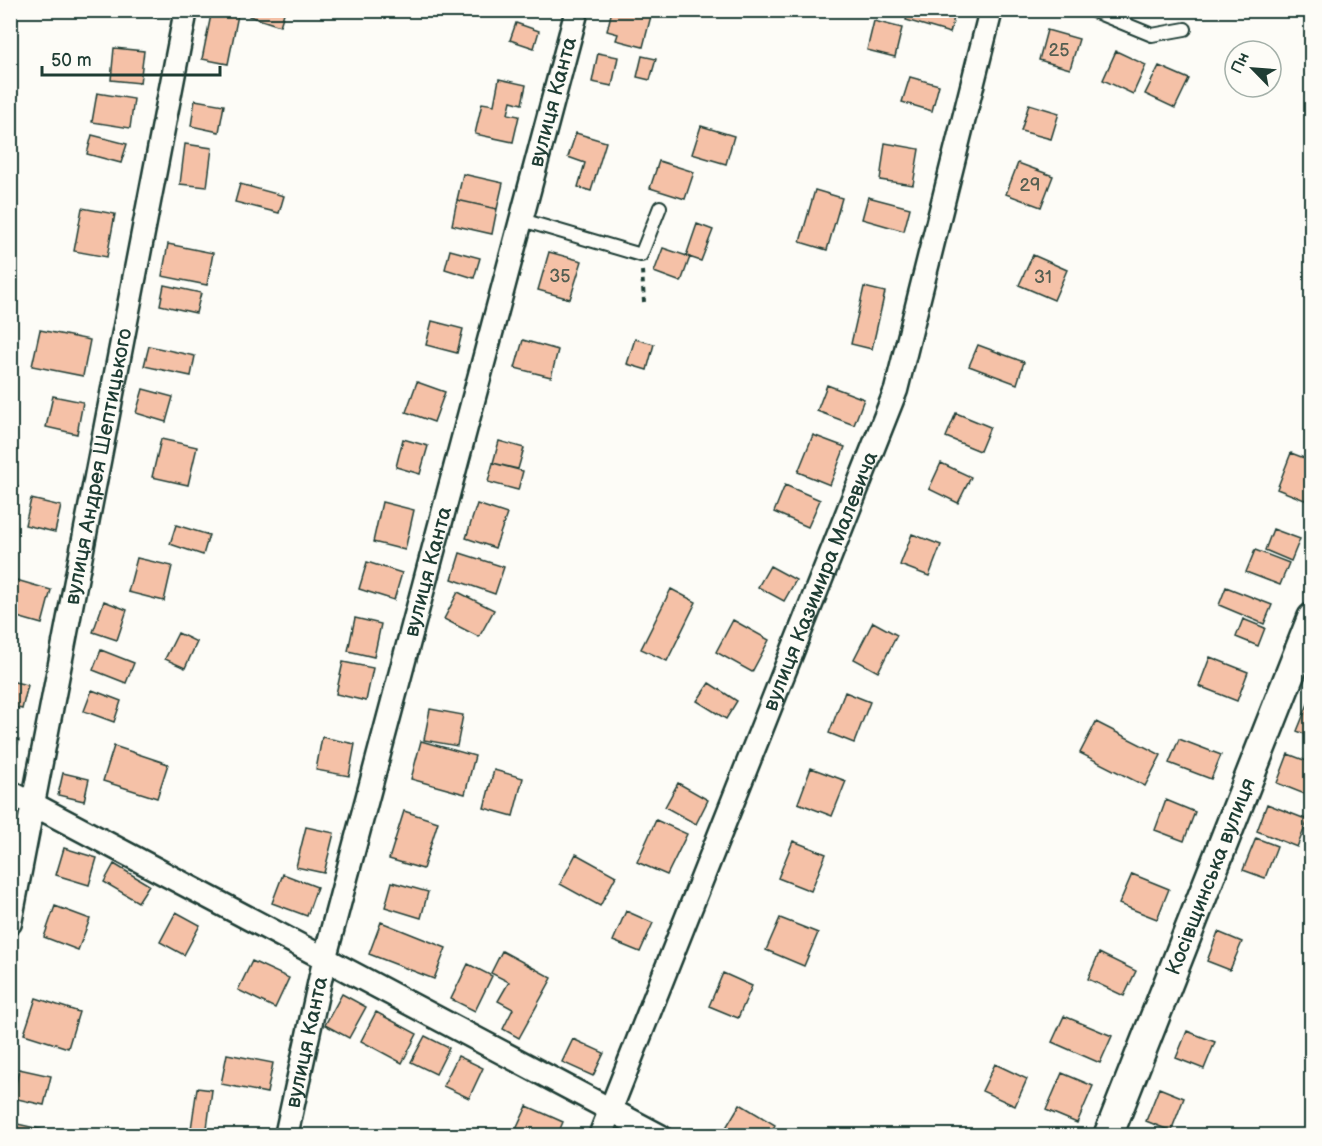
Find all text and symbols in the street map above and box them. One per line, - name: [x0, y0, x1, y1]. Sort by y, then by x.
- street label: вулиця Канта: [524, 34, 582, 170]
- scale bar: [42, 39, 220, 77]
- north arrow: [1223, 39, 1283, 99]
- house number: 25: [1049, 40, 1069, 61]
- text: 50 m: [51, 50, 92, 71]
- text: Пн: [1228, 50, 1254, 77]
- house number: 29: [1019, 175, 1041, 196]
- house number: 35: [549, 266, 571, 287]
- house number: 31: [1034, 267, 1052, 288]
- street label: вулиця Андрея Шептицького: [60, 326, 137, 607]
- street label: вулиця Казимира Малевича: [758, 447, 884, 715]
- street label: вулиця Канта: [399, 503, 457, 640]
- street label: Косівщинська вулиця: [1161, 774, 1261, 979]
- street label: вулиця Канта: [280, 974, 333, 1110]

